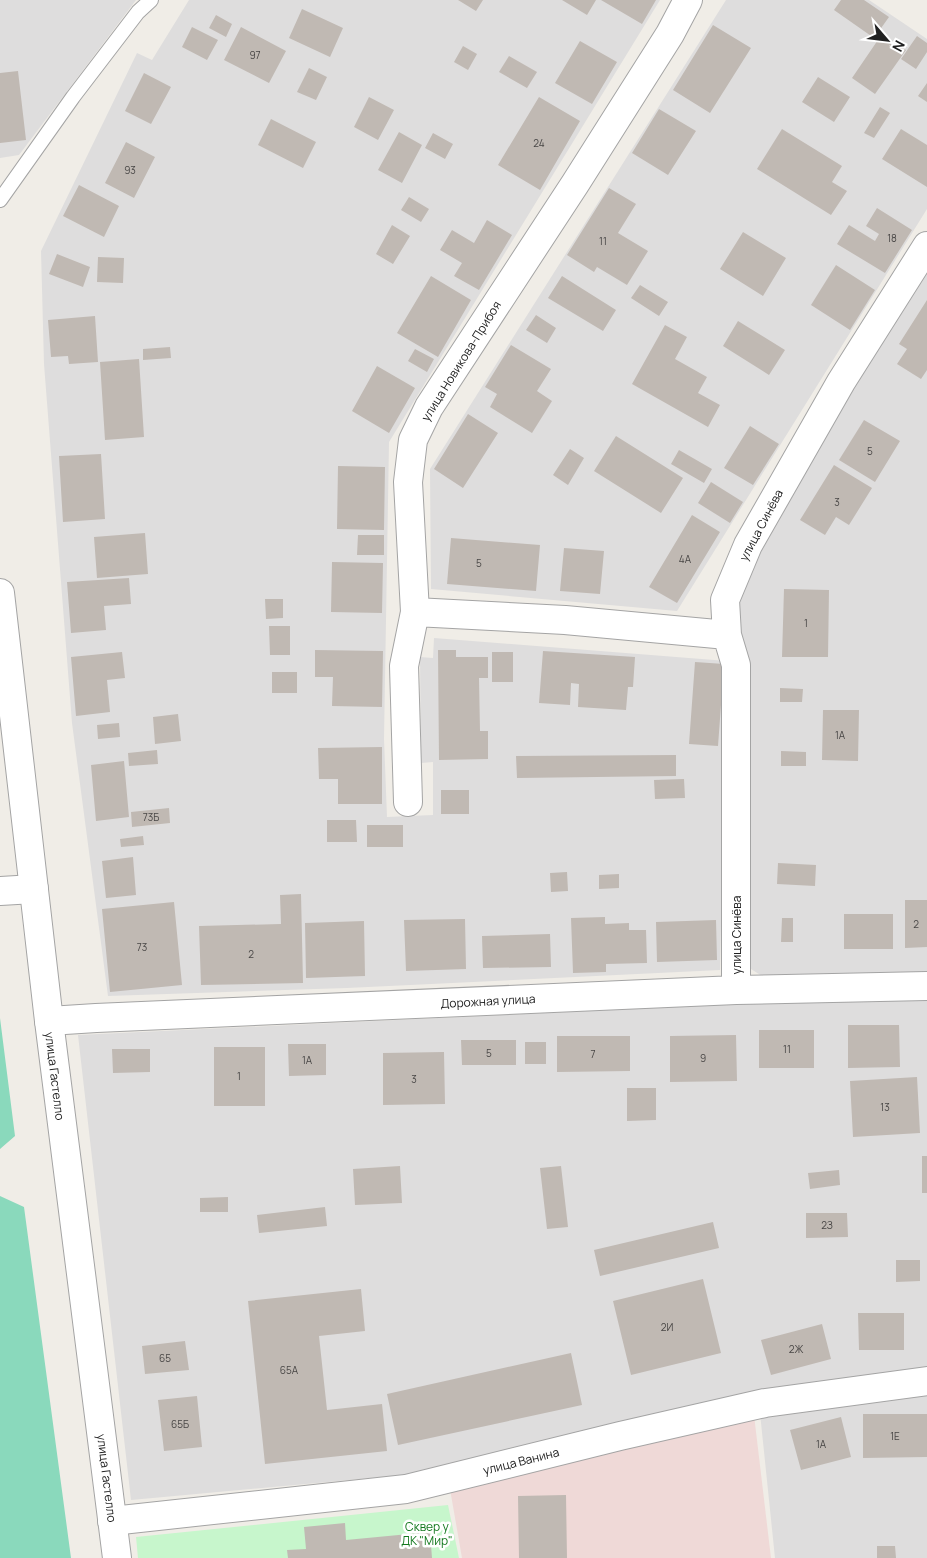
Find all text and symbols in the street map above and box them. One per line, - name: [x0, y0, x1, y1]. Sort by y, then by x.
- north arrow: [862, 15, 912, 65]
- text: N: [888, 37, 910, 55]
- house number: 97: [249, 48, 261, 62]
- house number: 24: [533, 136, 545, 150]
- house number: 93: [124, 163, 136, 177]
- house number: 18: [887, 231, 897, 245]
- house number: 11: [599, 234, 607, 248]
- street label: улица Новикова-Прибоя: [417, 298, 505, 424]
- house number: 5: [867, 444, 873, 458]
- street label: улица Синёва: [735, 486, 787, 564]
- house number: 3: [834, 495, 840, 509]
- house number: 4А: [679, 552, 692, 566]
- house number: 5: [476, 556, 482, 570]
- house number: 1: [804, 616, 808, 630]
- house number: 1А: [835, 728, 846, 742]
- house number: 73Б: [143, 810, 159, 824]
- street label: улица Синёва: [728, 896, 745, 974]
- house number: 2: [913, 917, 919, 931]
- house number: 73: [137, 940, 147, 954]
- house number: 2: [248, 947, 254, 961]
- street label: Дорожная улица: [440, 990, 536, 1012]
- street label: улица Гастелло: [41, 1031, 69, 1121]
- house number: 11: [783, 1042, 791, 1056]
- house number: 5: [486, 1046, 492, 1060]
- house number: 7: [590, 1047, 596, 1061]
- house number: 9: [700, 1051, 706, 1065]
- house number: 1А: [302, 1053, 313, 1067]
- house number: 1: [237, 1069, 241, 1083]
- house number: 3: [411, 1072, 417, 1086]
- house number: 13: [880, 1100, 890, 1114]
- house number: 2З: [821, 1218, 833, 1232]
- house number: 2И: [661, 1320, 673, 1334]
- house number: 2Ж: [789, 1342, 803, 1356]
- house number: 65: [159, 1351, 171, 1365]
- house number: 65А: [280, 1363, 299, 1377]
- house number: 65Б: [171, 1417, 189, 1431]
- house number: 1Е: [890, 1429, 900, 1443]
- street label: улица Гастелло: [93, 1433, 121, 1523]
- house number: 1А: [816, 1437, 827, 1451]
- street label: улица Ванина: [481, 1443, 561, 1479]
- park label: Сквер у ДК "Мир": [401, 1518, 453, 1549]

